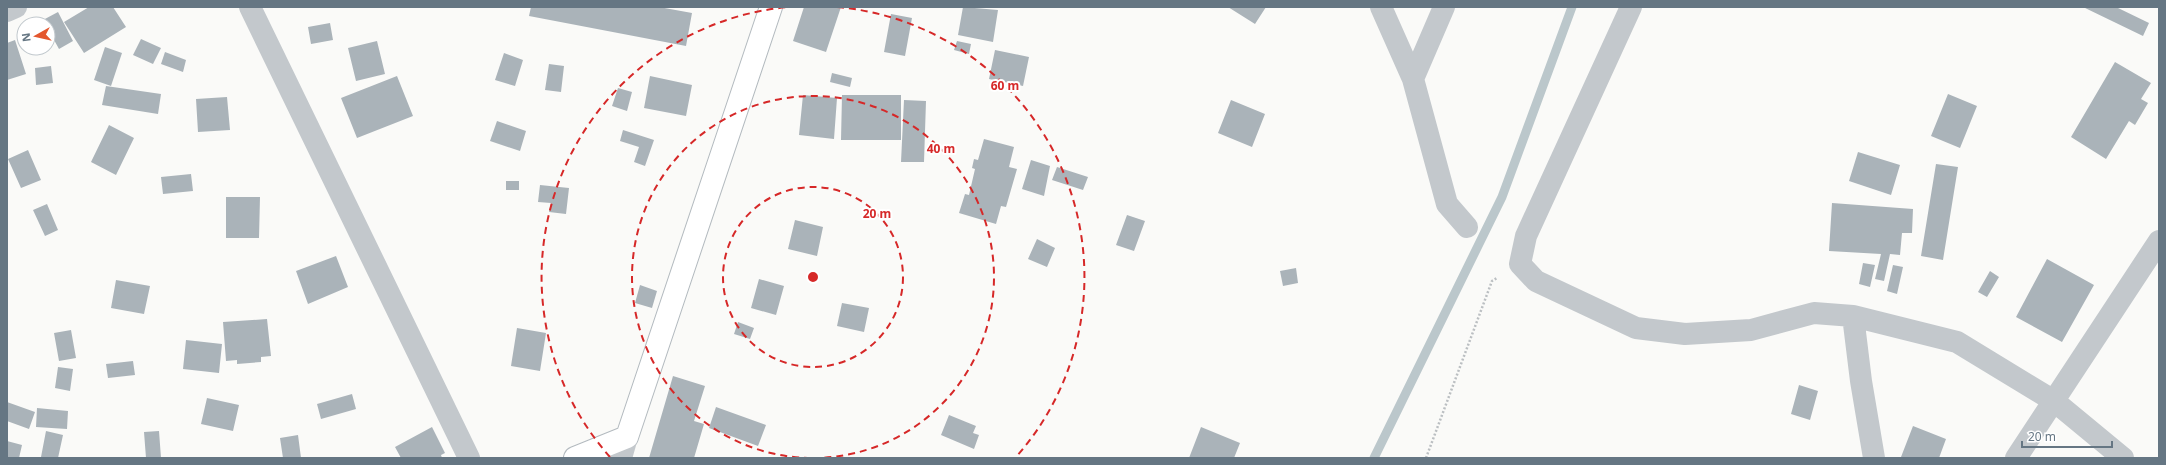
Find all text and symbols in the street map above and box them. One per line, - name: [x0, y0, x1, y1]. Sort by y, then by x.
- north arrow: [16, 16, 56, 56]
- text: N: [18, 32, 34, 43]
- text: 60 m: [991, 77, 1019, 94]
- text: 40 m: [927, 140, 955, 157]
- text: 20 m: [863, 205, 891, 222]
- centre of rings: [806, 270, 820, 284]
- scale bar: [2022, 423, 2112, 449]
- text: 20 m: [2028, 428, 2056, 445]

